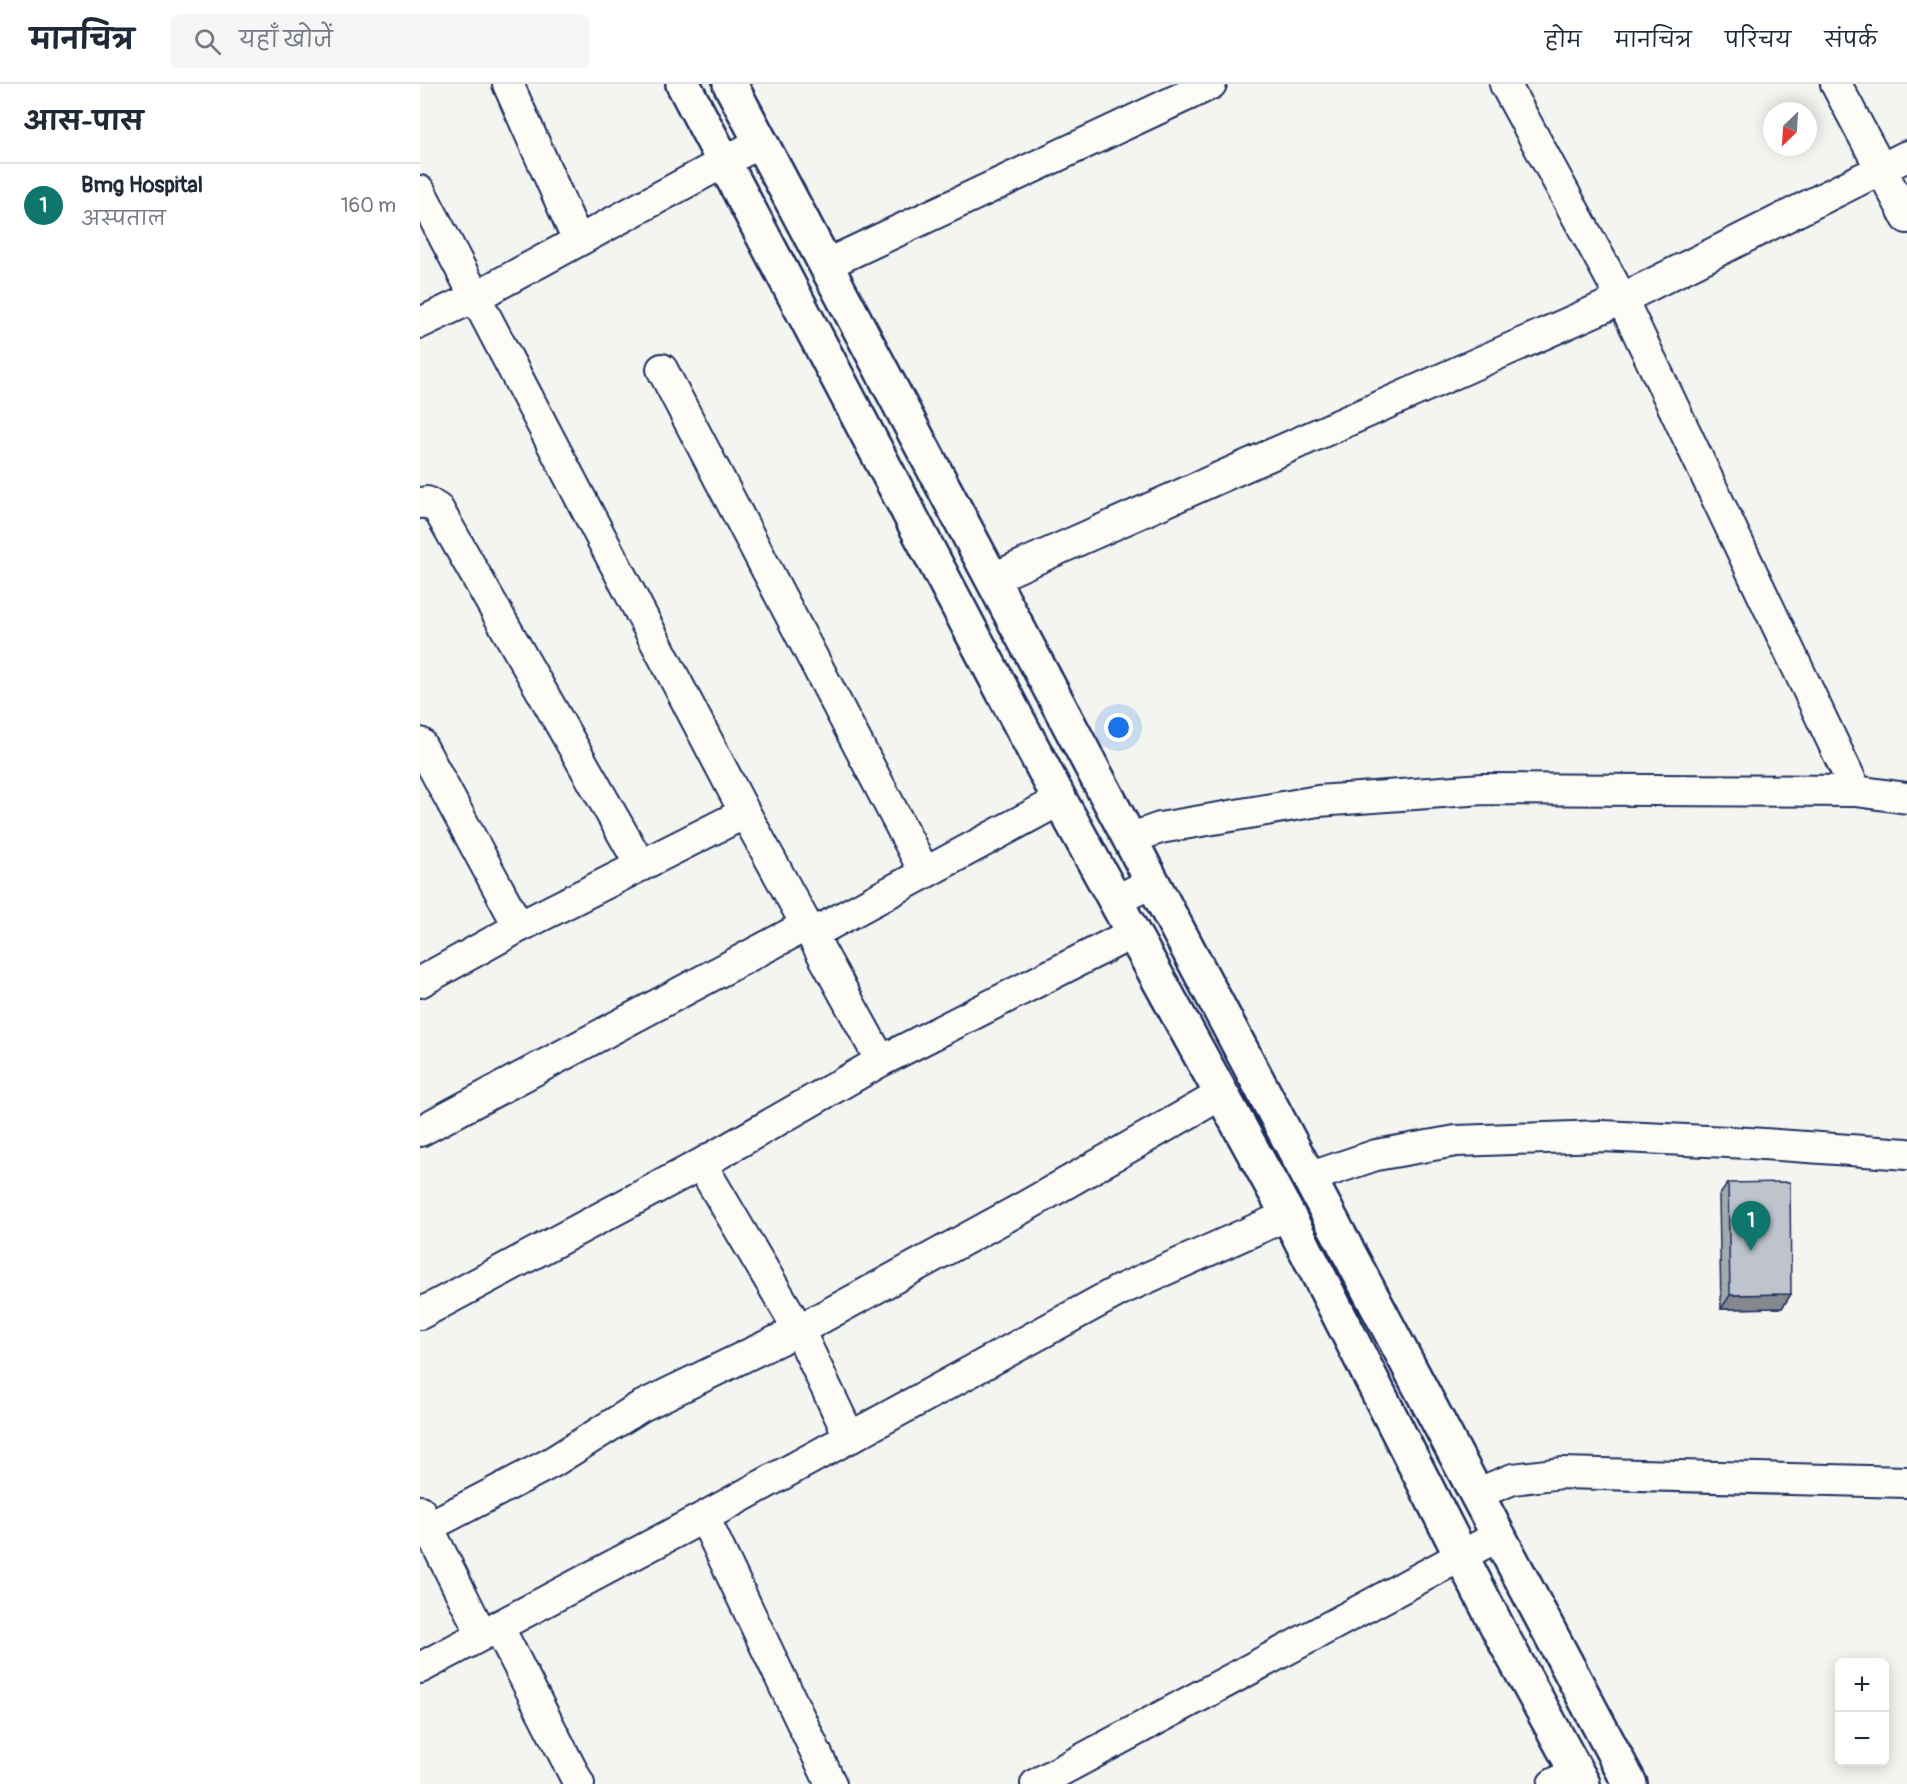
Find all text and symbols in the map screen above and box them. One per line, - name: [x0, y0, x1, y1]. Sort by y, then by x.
- search box: [170, 14, 590, 68]
- text: मानचित्र: [30, 23, 134, 58]
- icon: search: [191, 25, 224, 58]
- text: यहाँ खोजें: [239, 26, 333, 54]
- text: होम: [1545, 27, 1582, 54]
- text: मानचित्र: [1615, 27, 1692, 54]
- text: परिचय: [1725, 27, 1791, 54]
- text: संपर्क: [1824, 27, 1877, 54]
- north arrow: [1763, 102, 1817, 156]
- text: आस-पास: [24, 106, 143, 138]
- text: Bmg Hospital: [81, 171, 203, 199]
- text: 1: [40, 193, 47, 218]
- text: 160 m: [341, 193, 396, 218]
- text: अस्पताल: [81, 206, 166, 231]
- your location: [1104, 713, 1133, 742]
- pin: 1: [1732, 1202, 1770, 1251]
- map controls: [1835, 1658, 1889, 1766]
- button: +: [1835, 1658, 1889, 1712]
- button: −: [1835, 1712, 1889, 1766]

